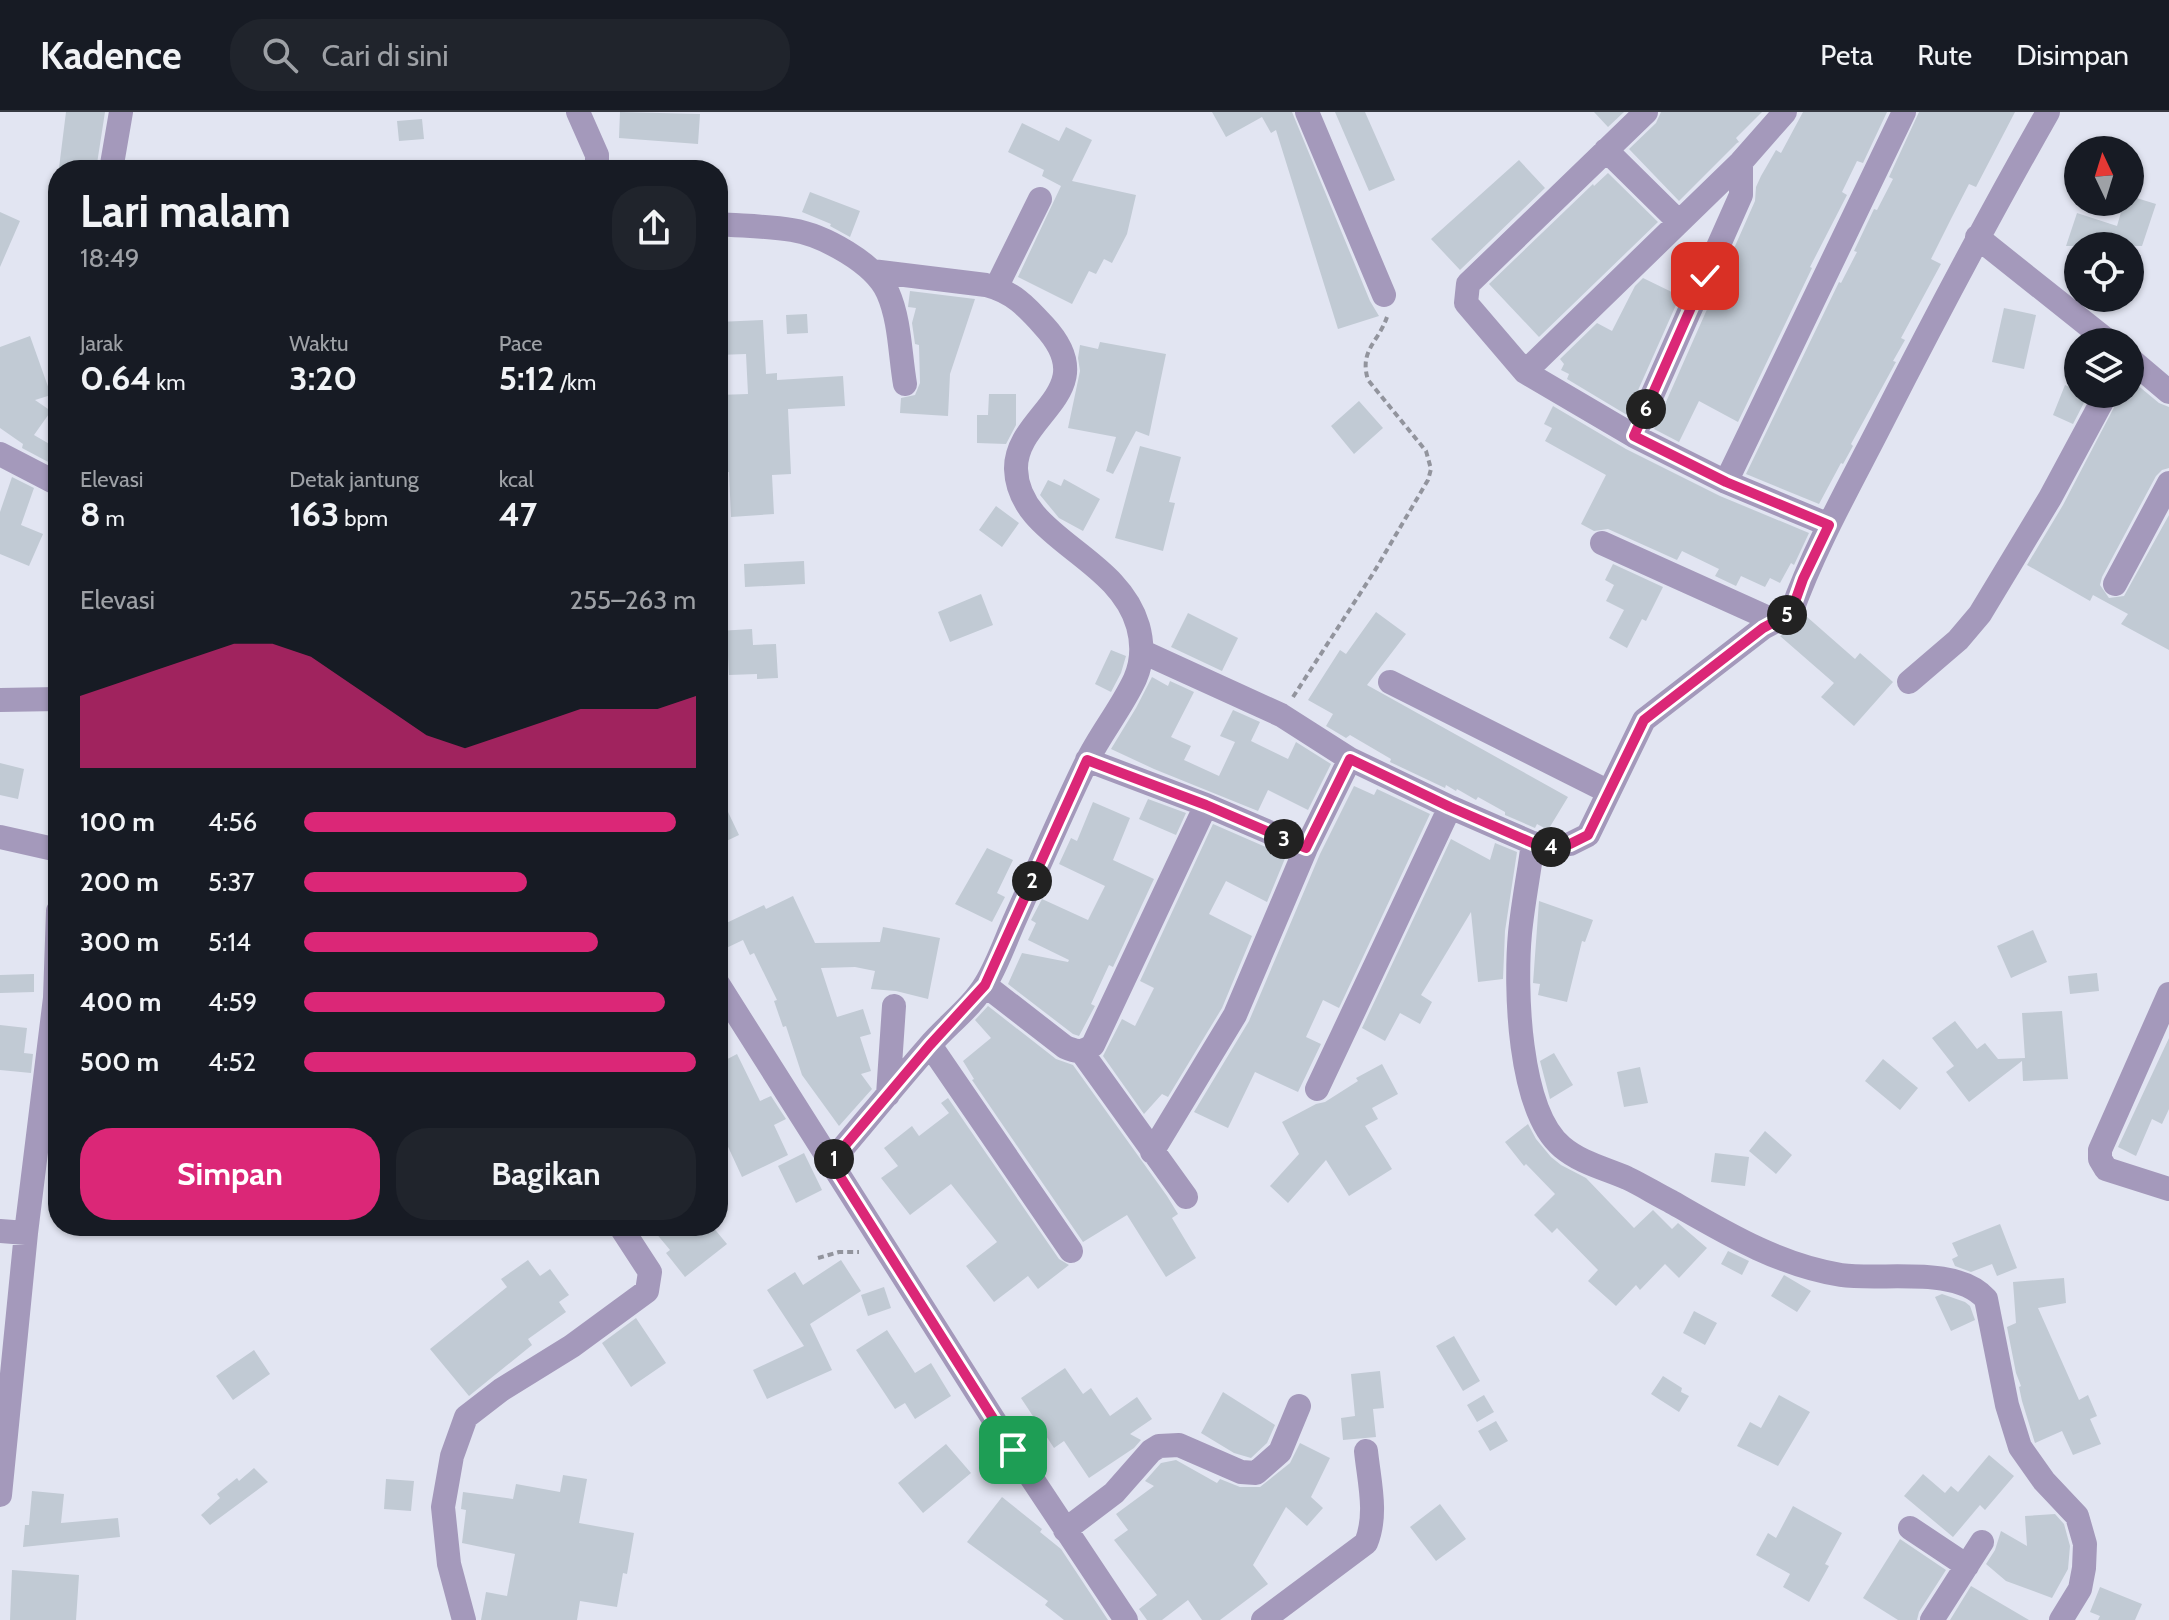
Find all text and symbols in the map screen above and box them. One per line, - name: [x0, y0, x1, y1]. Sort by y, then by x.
- search box: [230, 19, 790, 91]
- text: Kadence: [40, 32, 182, 79]
- icon: search: [258, 33, 302, 77]
- text: Cari di sini: [322, 37, 449, 74]
- text: Peta: [1820, 38, 1873, 72]
- text: Rute: [1917, 38, 1972, 72]
- text: Disimpan: [2016, 38, 2129, 72]
- north arrow: [2064, 136, 2144, 216]
- map controls: [2064, 136, 2144, 408]
- text: Lari malam: [80, 185, 291, 238]
- button: share: [612, 186, 696, 270]
- button: locate: [2064, 232, 2144, 312]
- text: 18:49: [80, 242, 139, 274]
- pin: [1671, 242, 1739, 310]
- icon: check: [1683, 254, 1727, 298]
- button: layers: [2064, 328, 2144, 408]
- text: Jarak: [80, 330, 123, 357]
- text: Waktu: [289, 330, 349, 357]
- text: Pace: [499, 330, 543, 357]
- text: 0.64: [80, 357, 151, 399]
- text: 3:20: [289, 357, 357, 399]
- text: 5:12: [499, 357, 555, 399]
- text: km: [151, 369, 186, 396]
- text: /km: [555, 369, 596, 396]
- pin: 6: [1626, 389, 1666, 429]
- text: 6: [1640, 395, 1652, 422]
- text: Elevasi: [80, 466, 143, 493]
- text: Detak jantung: [289, 466, 419, 493]
- text: kcal: [499, 466, 534, 493]
- text: 8: [80, 493, 101, 535]
- text: 163: [289, 493, 339, 535]
- text: 47: [499, 493, 537, 535]
- text: m: [101, 505, 125, 532]
- text: bpm: [339, 505, 388, 532]
- text: Elevasi: [80, 584, 155, 616]
- text: 255–263 m: [569, 584, 696, 616]
- pin: 5: [1767, 595, 1807, 635]
- text: 5: [1781, 601, 1793, 628]
- text: 100 m: [80, 806, 155, 838]
- text: 4:56: [208, 806, 257, 838]
- pin: 3: [1264, 819, 1304, 859]
- text: 3: [1278, 825, 1290, 852]
- pin: 4: [1531, 827, 1571, 867]
- text: 4: [1544, 833, 1558, 860]
- pin: 2: [1012, 861, 1052, 901]
- text: 200 m: [80, 866, 159, 898]
- text: 5:37: [208, 866, 255, 898]
- text: 2: [1026, 867, 1038, 894]
- text: 300 m: [80, 926, 159, 958]
- text: 5:14: [208, 926, 251, 958]
- text: 400 m: [80, 986, 161, 1018]
- text: 4:59: [208, 986, 257, 1018]
- text: 500 m: [80, 1046, 159, 1078]
- text: 4:52: [208, 1046, 256, 1078]
- button: Simpan: [80, 1128, 380, 1220]
- button: Bagikan: [396, 1128, 696, 1220]
- pin: 1: [814, 1139, 854, 1179]
- text: 1: [830, 1145, 838, 1172]
- pin: [979, 1416, 1047, 1484]
- icon: arrive: [991, 1428, 1035, 1472]

